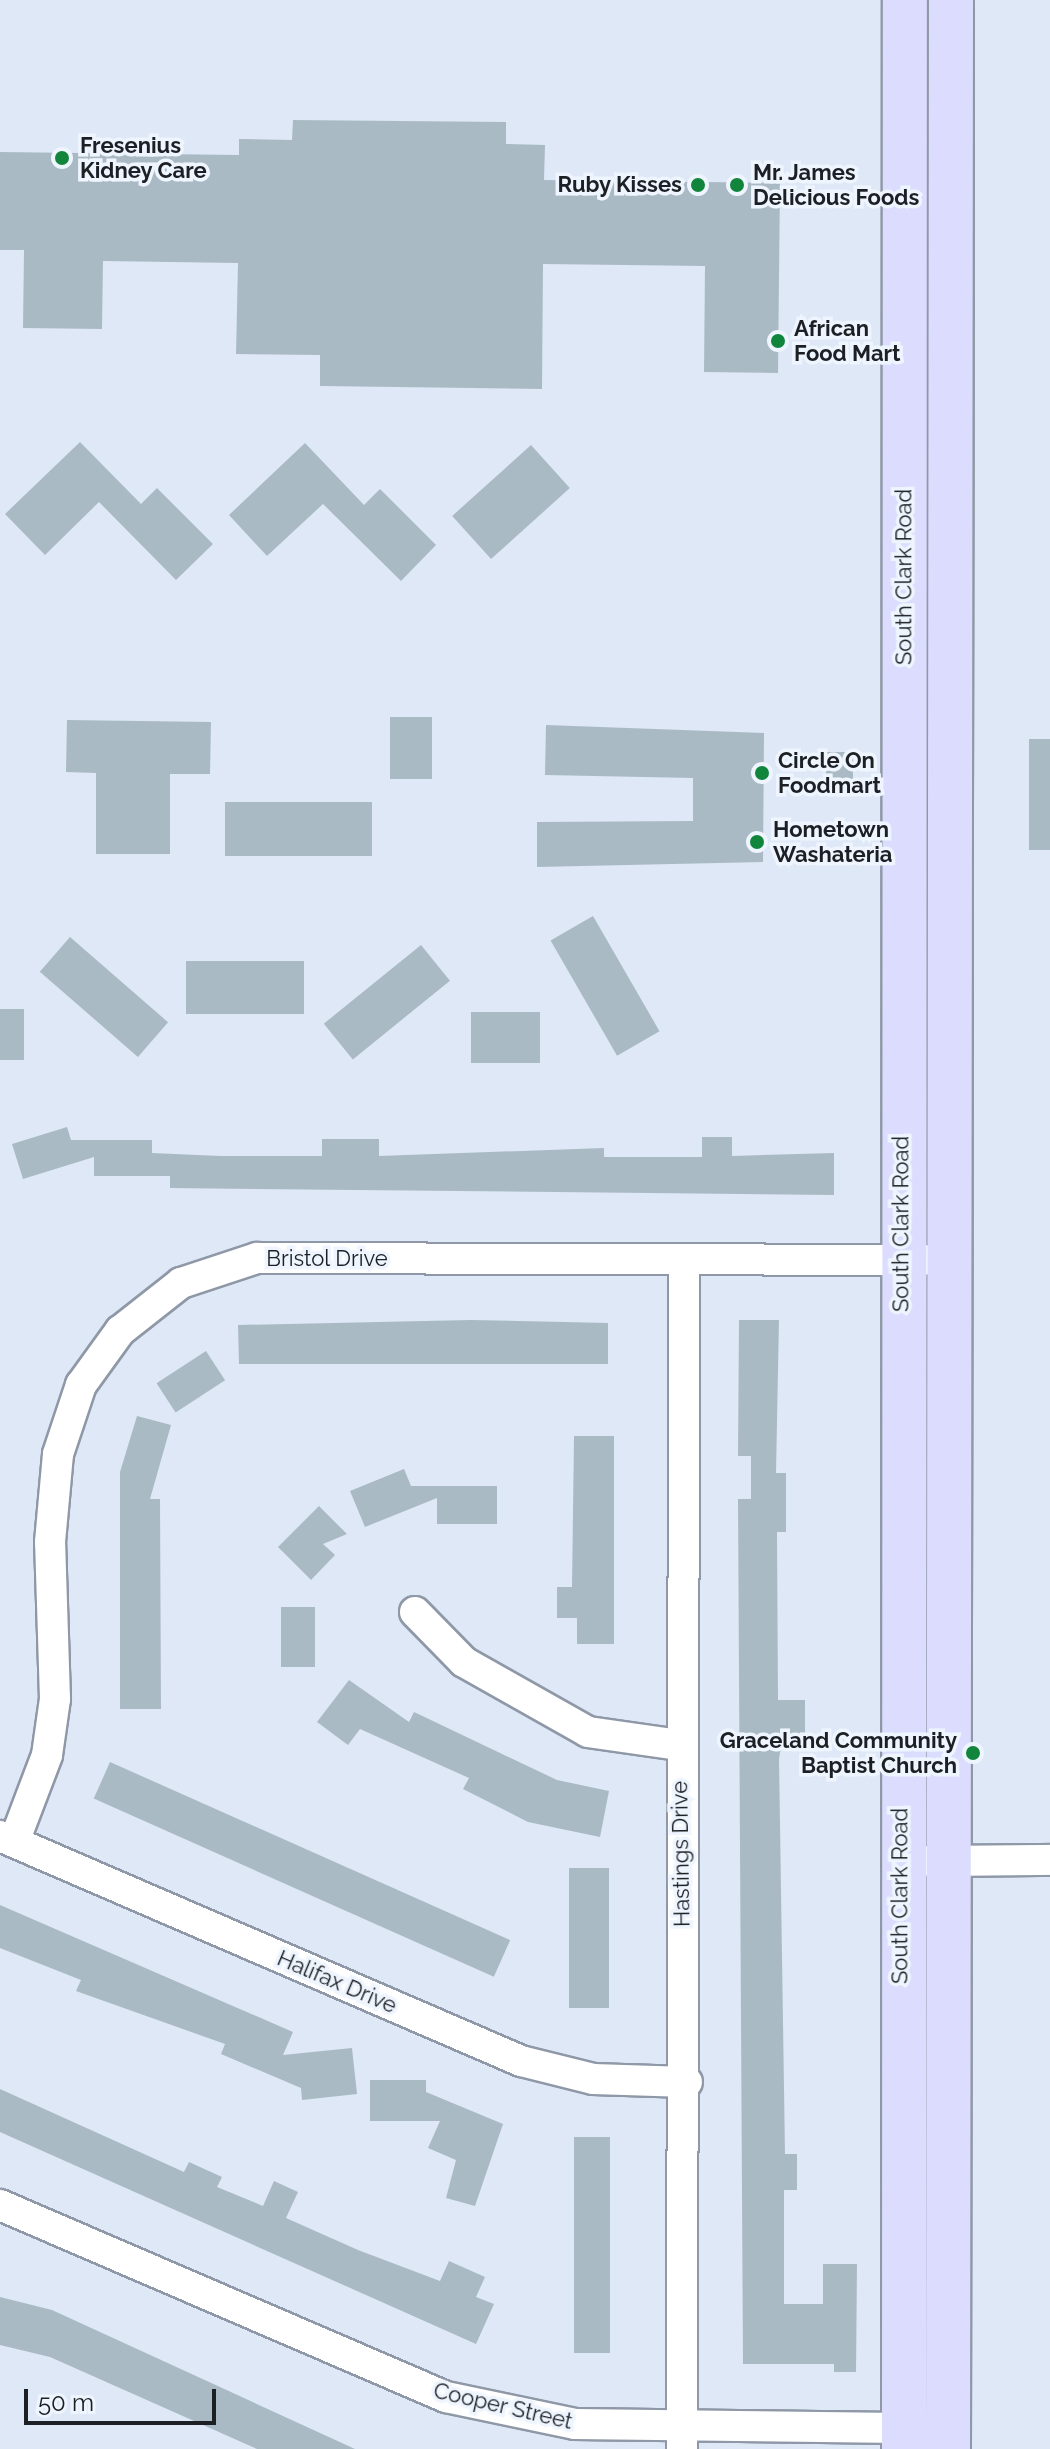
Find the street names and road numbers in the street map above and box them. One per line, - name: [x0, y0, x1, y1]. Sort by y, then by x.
- street label: South Clark Road: [891, 489, 917, 665]
- street label: South Clark Road: [888, 1136, 914, 1312]
- street label: Bristol Drive: [266, 1246, 388, 1272]
- street label: Hastings Drive: [667, 1781, 695, 1927]
- street label: South Clark Road: [887, 1808, 913, 1984]
- street label: Halifax Drive: [273, 1945, 401, 2019]
- street label: Cooper Street: [431, 2377, 575, 2435]

